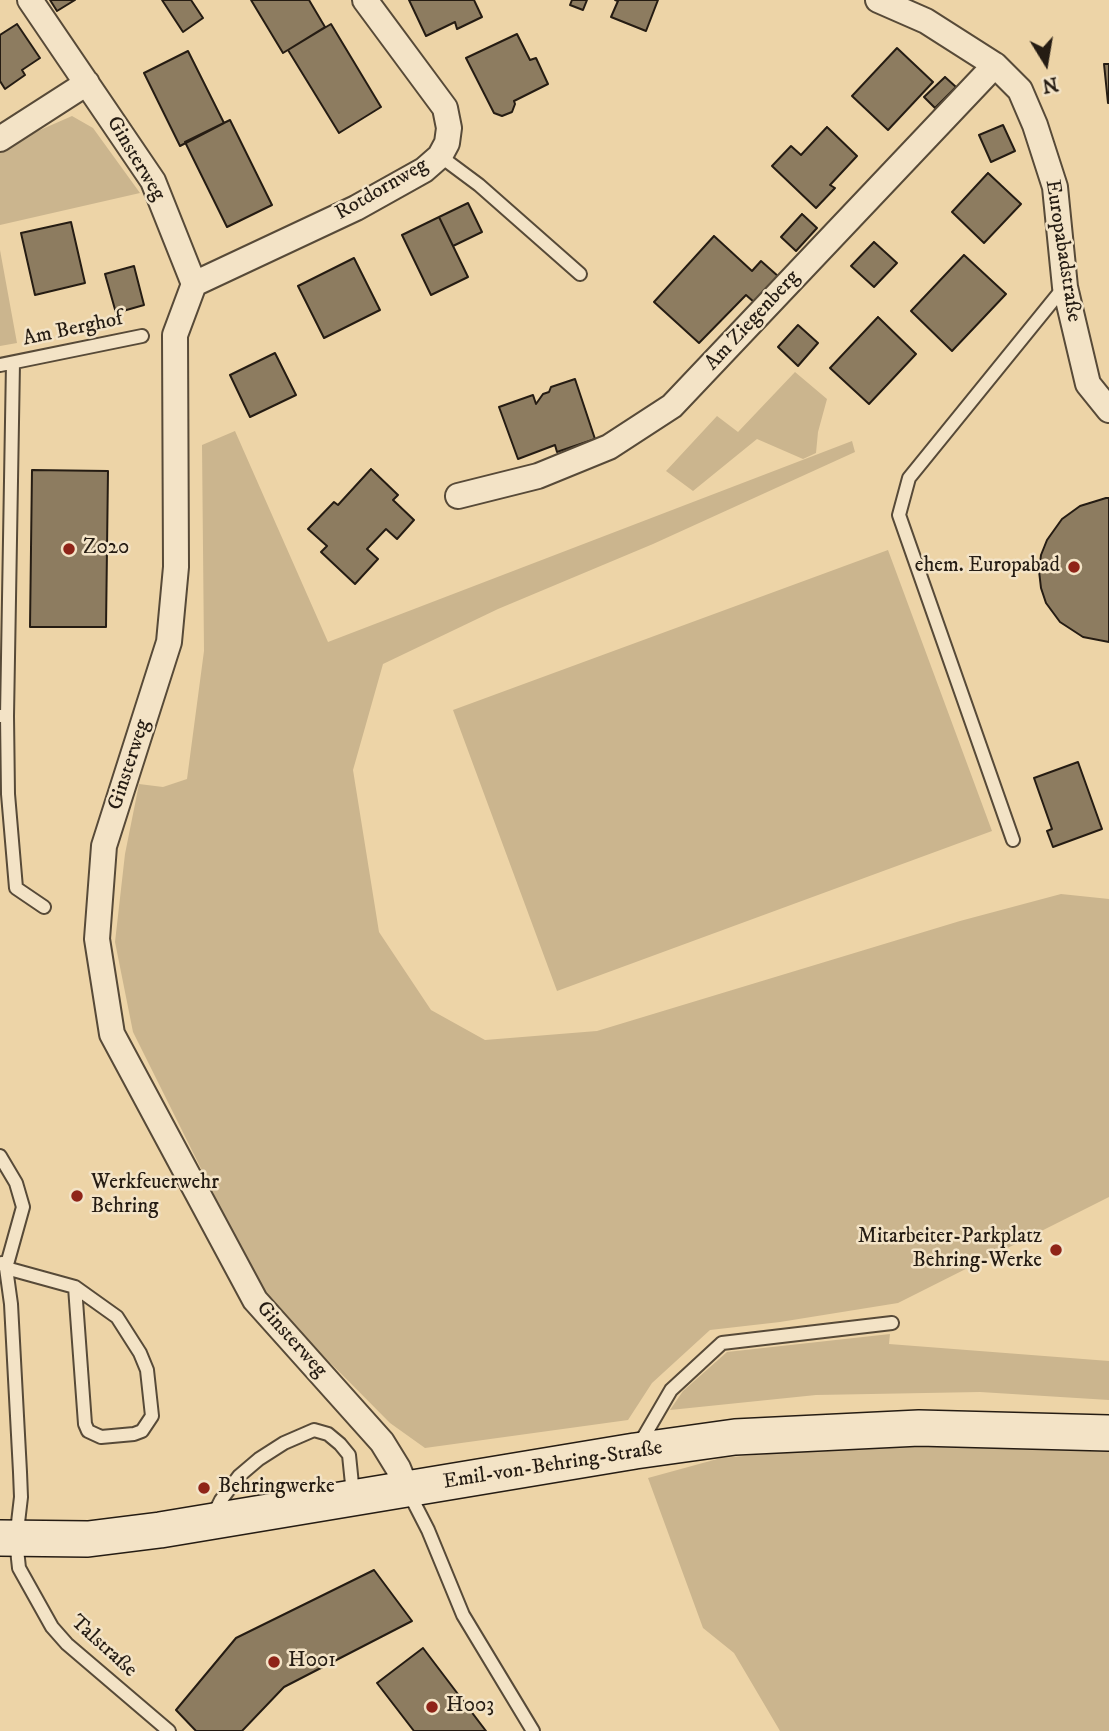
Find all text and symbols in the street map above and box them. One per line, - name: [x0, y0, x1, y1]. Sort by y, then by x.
- north arrow: [1011, 28, 1081, 98]
- text: N: [1040, 71, 1060, 97]
- street label: Ginsterweg: [100, 112, 170, 206]
- street label: Rotdornweg: [331, 153, 433, 227]
- street label: Europabadstraße: [1038, 178, 1086, 324]
- street label: Am Ziegenberg: [700, 266, 806, 376]
- street label: Am Berghof: [21, 307, 125, 353]
- place label: Z020: [83, 536, 129, 562]
- marker: Z020: [61, 541, 77, 557]
- place label: ehem. Europabad: [915, 554, 1060, 580]
- marker: ehem. Europabad: [1066, 559, 1082, 575]
- street label: Ginsterweg: [104, 716, 156, 814]
- place label: Werkfeuerwehr Behring: [91, 1171, 219, 1221]
- marker: Werkfeuerwehr Behring: [69, 1188, 85, 1204]
- place label: Mitarbeiter-Parkplatz Behring-Werke: [858, 1225, 1042, 1275]
- marker: Mitarbeiter-Parkplatz Behring-Werke: [1048, 1242, 1064, 1258]
- street label: Ginsterweg: [250, 1297, 332, 1383]
- street label: Emil-von-Behring-Straße: [442, 1436, 664, 1496]
- place label: Behringwerke: [218, 1475, 335, 1501]
- marker: Behringwerke: [196, 1480, 212, 1496]
- street label: Talstraße: [64, 1610, 142, 1684]
- place label: H001: [288, 1649, 336, 1675]
- marker: H001: [266, 1654, 282, 1670]
- place label: H003: [446, 1694, 494, 1720]
- marker: H003: [424, 1699, 440, 1715]

